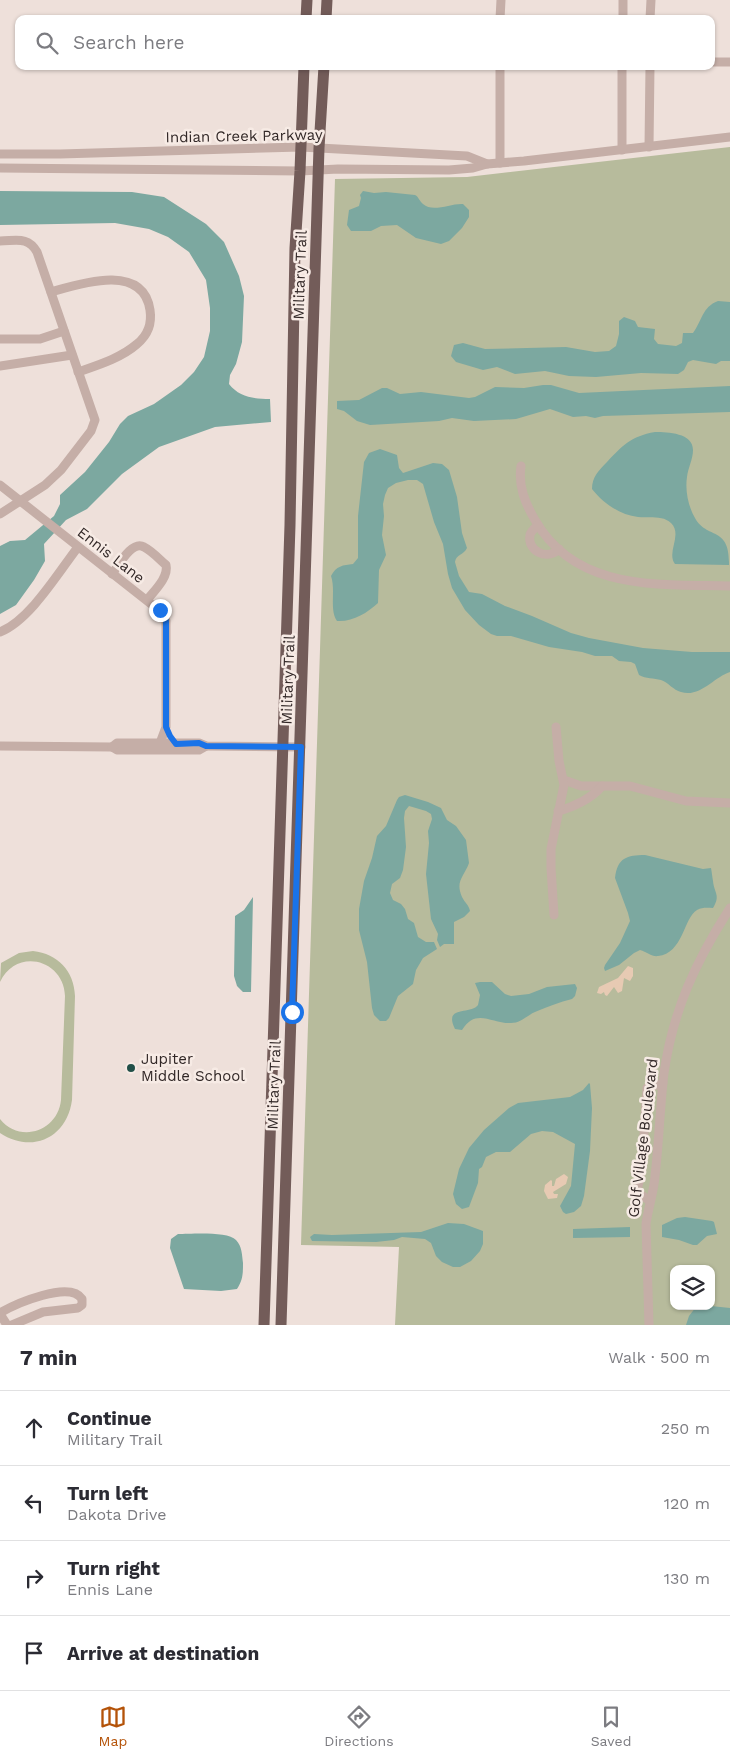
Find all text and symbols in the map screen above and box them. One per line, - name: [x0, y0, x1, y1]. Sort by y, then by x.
- search box: [15, 15, 715, 70]
- icon: search: [33, 29, 61, 57]
- text: Search here: [73, 31, 184, 54]
- street label: Indian Creek Parkway: [165, 126, 323, 146]
- street label: Military Trail: [289, 230, 311, 320]
- street label: Ennis Lane: [74, 523, 148, 587]
- route end: [149, 599, 172, 622]
- street label: Military Trail: [277, 635, 299, 725]
- route start: [281, 1001, 304, 1024]
- street label: Military Trail: [263, 1040, 285, 1130]
- place label: Jupiter Middle School: [141, 1050, 245, 1085]
- street label: Golf Village Boulevard: [624, 1058, 662, 1218]
- marker: Jupiter Middle School: [125, 1062, 137, 1074]
- map controls: [670, 1265, 715, 1310]
- button: layers: [670, 1265, 715, 1310]
- text: 7 min: [20, 1345, 77, 1370]
- text: Walk · 500 m: [608, 1348, 710, 1367]
- text: Continue: [67, 1407, 151, 1430]
- icon: ahead: [20, 1414, 48, 1442]
- text: 250 m: [661, 1419, 710, 1438]
- text: Military Trail: [67, 1430, 162, 1449]
- text: Turn left: [67, 1482, 148, 1505]
- icon: left: [20, 1489, 48, 1517]
- text: 120 m: [664, 1494, 710, 1513]
- text: Dakota Drive: [67, 1505, 166, 1524]
- text: Turn right: [67, 1557, 160, 1580]
- icon: right: [20, 1564, 48, 1592]
- text: 130 m: [664, 1569, 710, 1588]
- text: Ennis Lane: [67, 1580, 153, 1599]
- icon: arrive: [20, 1639, 48, 1667]
- text: Arrive at destination: [67, 1642, 259, 1665]
- tab: Map: [99, 1703, 127, 1749]
- tab: Directions: [324, 1703, 394, 1749]
- tab: Saved: [591, 1703, 631, 1749]

